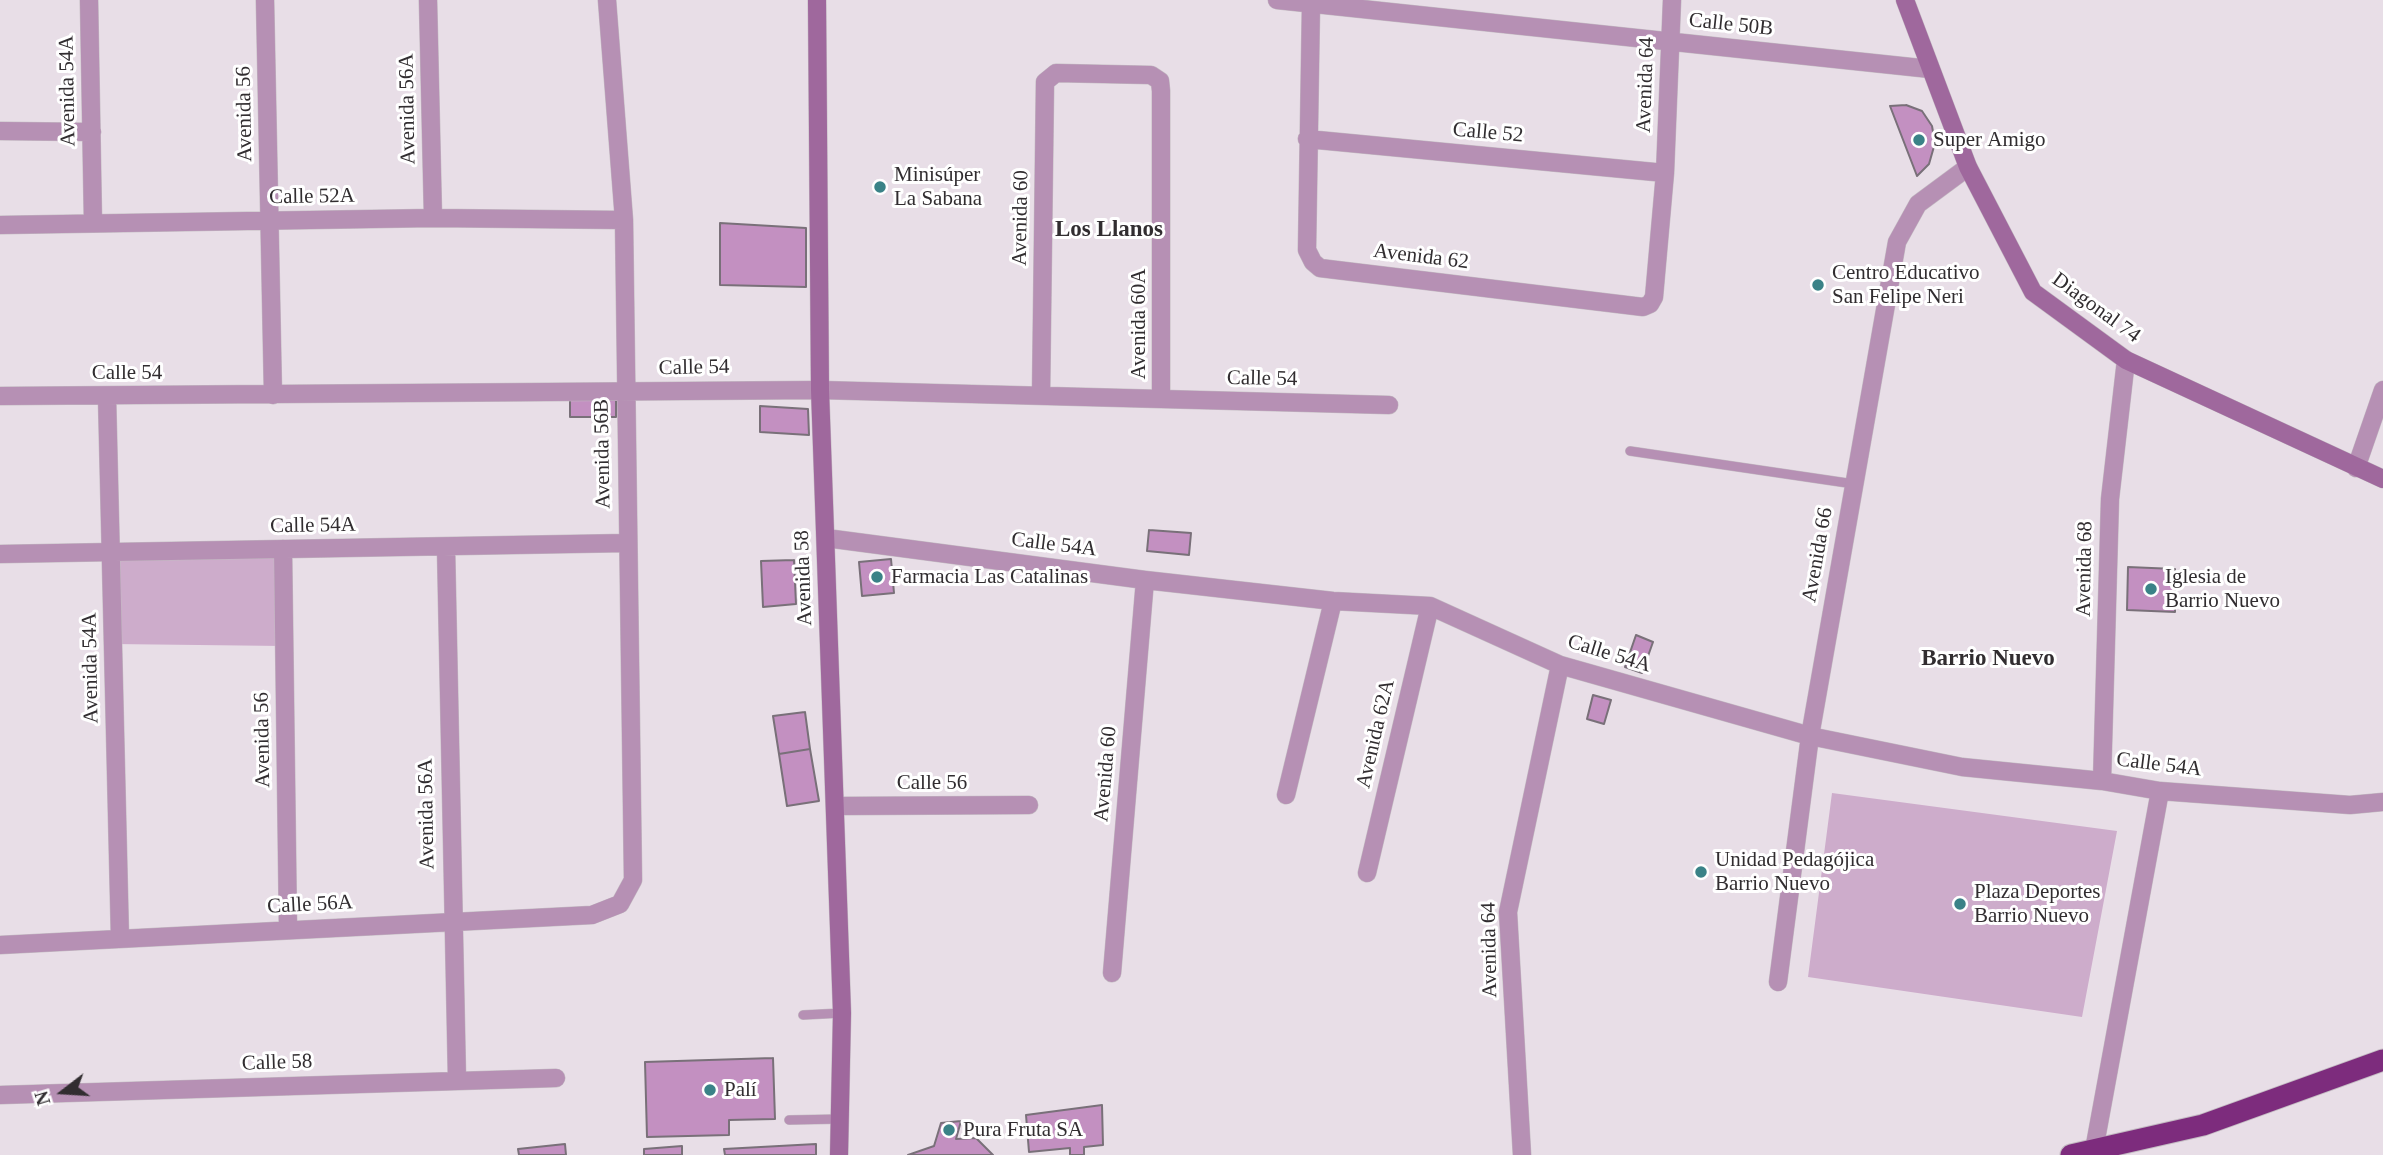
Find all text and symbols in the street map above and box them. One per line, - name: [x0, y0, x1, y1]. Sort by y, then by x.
- street label: Calle 50B: [1688, 8, 1774, 42]
- street label: Avenida 54A: [54, 35, 82, 147]
- street label: Avenida 64: [1632, 37, 1660, 133]
- street label: Avenida 56A: [394, 53, 422, 165]
- street label: Avenida 56: [232, 66, 258, 162]
- street label: Calle 52: [1452, 117, 1524, 149]
- place label: Super Amigo: [1933, 127, 2046, 153]
- marker: Super Amigo: [1911, 132, 1927, 148]
- place label: Minisúper La Sabana: [894, 162, 982, 212]
- street label: Avenida 60: [1008, 170, 1034, 266]
- marker: Minisúper La Sabana: [872, 179, 888, 195]
- street label: Calle 52A: [269, 184, 355, 210]
- district label: Los Llanos: [1055, 216, 1163, 244]
- street label: Avenida 62: [1372, 239, 1470, 275]
- place label: Centro Educativo San Felipe Neri: [1832, 260, 1980, 310]
- street label: Diagonal 74: [2047, 267, 2145, 349]
- street label: Avenida 60A: [1126, 269, 1152, 379]
- marker: Centro Educativo San Felipe Neri: [1810, 277, 1826, 293]
- street label: Calle 54: [659, 355, 729, 381]
- street label: Calle 54: [92, 360, 162, 386]
- street label: Calle 54: [1227, 366, 1297, 392]
- street label: Avenida 56B: [589, 399, 617, 509]
- street label: Avenida 66: [1797, 506, 1839, 604]
- street label: Calle 54A: [270, 513, 356, 539]
- street label: Avenida 68: [2072, 521, 2098, 617]
- street label: Calle 54A: [1010, 527, 1098, 563]
- street label: Avenida 58: [790, 530, 818, 626]
- place label: Farmacia Las Catalinas: [891, 564, 1088, 590]
- place label: Iglesia de Barrio Nuevo: [2165, 564, 2280, 614]
- marker: Farmacia Las Catalinas: [869, 569, 885, 585]
- marker: Iglesia de Barrio Nuevo: [2143, 581, 2159, 597]
- street label: Avenida 54A: [77, 612, 105, 724]
- street label: Calle 54A: [1564, 629, 1654, 679]
- district label: Barrio Nuevo: [1921, 645, 2055, 673]
- street label: Avenida 62A: [1351, 677, 1401, 791]
- street label: Avenida 56: [250, 692, 276, 788]
- street label: Avenida 60: [1089, 725, 1123, 823]
- street label: Calle 54A: [2115, 747, 2203, 783]
- street label: Avenida 56A: [413, 758, 441, 870]
- street label: Calle 56: [897, 770, 967, 796]
- place label: Unidad Pedagójica Barrio Nuevo: [1715, 847, 1874, 897]
- marker: Unidad Pedagójica Barrio Nuevo: [1693, 864, 1709, 880]
- place label: Plaza Deportes Barrio Nuevo: [1974, 879, 2101, 929]
- street label: Calle 56A: [267, 890, 353, 920]
- marker: Plaza Deportes Barrio Nuevo: [1952, 896, 1968, 912]
- street label: Avenida 64: [1477, 902, 1503, 998]
- street label: Calle 58: [241, 1049, 313, 1077]
- north arrow: [28, 1057, 98, 1127]
- place label: Palí: [724, 1077, 757, 1103]
- marker: Palí: [702, 1082, 718, 1098]
- text: N: [30, 1089, 54, 1108]
- place label: Pura Fruta SA: [963, 1117, 1083, 1143]
- marker: Pura Fruta SA: [941, 1122, 957, 1138]

